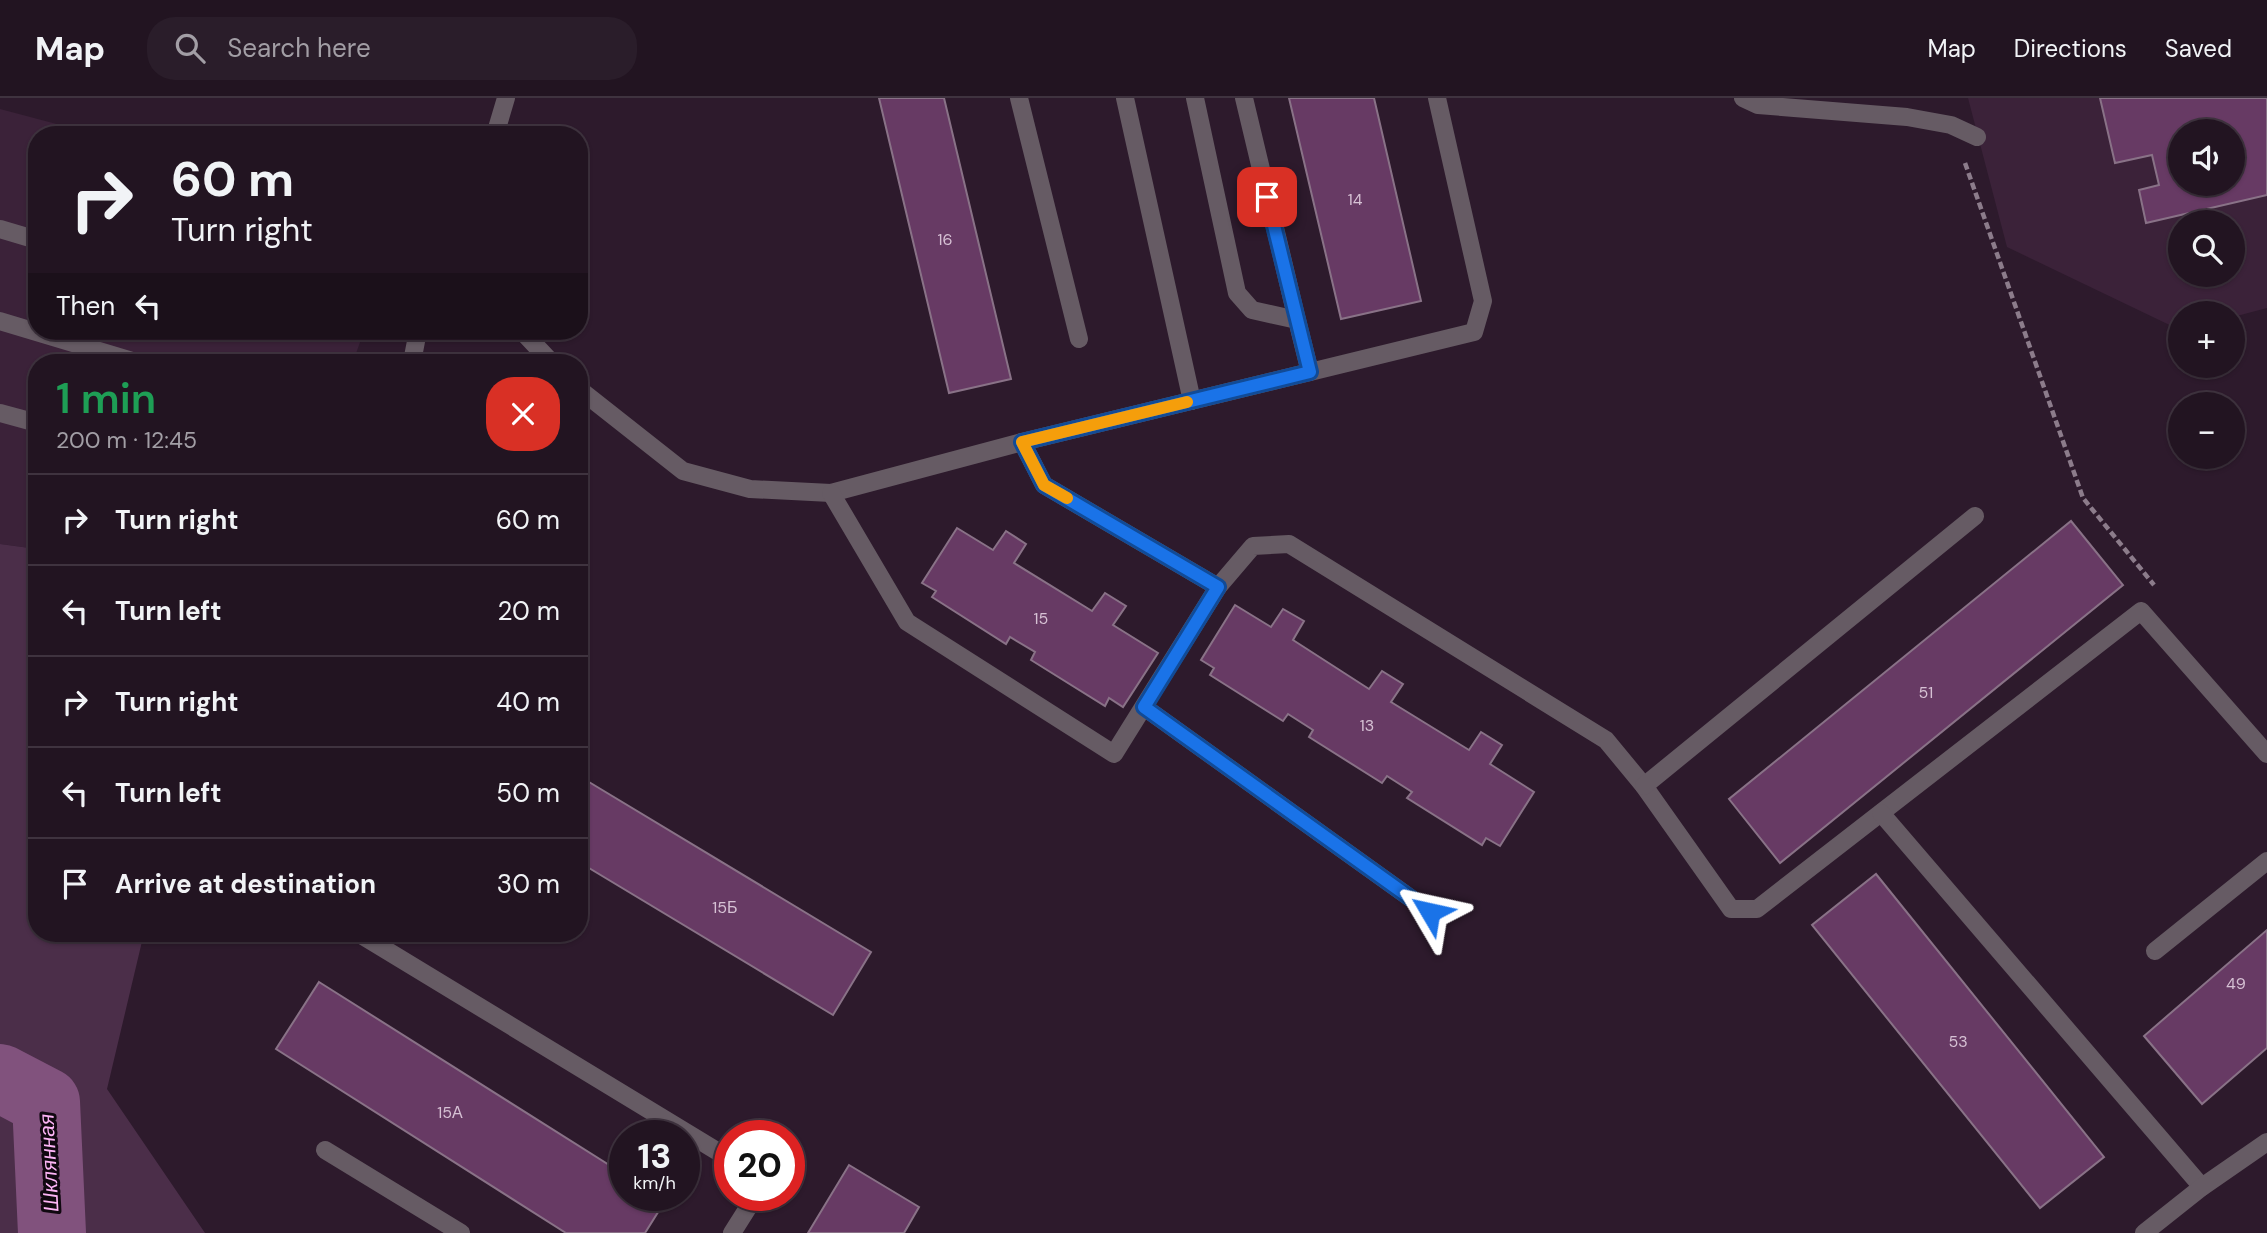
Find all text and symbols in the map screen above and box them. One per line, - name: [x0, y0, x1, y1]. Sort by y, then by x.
- search box: [147, 17, 637, 80]
- text: Map: [35, 27, 105, 70]
- icon: search: [171, 29, 209, 67]
- text: Search here: [227, 31, 371, 65]
- text: Map: [1928, 33, 1976, 64]
- text: Directions: [2014, 33, 2127, 64]
- text: Saved: [2165, 33, 2232, 64]
- map controls: [2168, 119, 2245, 469]
- button: sound: [2168, 119, 2245, 196]
- text: 60 m: [171, 147, 294, 211]
- icon: right: [56, 154, 147, 245]
- pin: [1237, 167, 1297, 227]
- icon: arrive: [1248, 178, 1286, 216]
- house number: 14: [1348, 189, 1363, 210]
- text: Turn right: [171, 209, 313, 251]
- button: search: [2168, 210, 2245, 287]
- house number: 16: [937, 229, 953, 250]
- icon: left: [129, 287, 167, 325]
- text: Then: [56, 289, 115, 323]
- button: +: [2168, 301, 2245, 378]
- text: 1 min: [56, 371, 156, 426]
- button: close: [486, 377, 560, 451]
- button: −: [2168, 392, 2245, 469]
- text: 200 m · 12:45: [56, 425, 197, 455]
- icon: right: [56, 501, 94, 539]
- text: Turn right: [115, 503, 239, 537]
- text: 60 m: [496, 503, 560, 537]
- icon: left: [56, 592, 94, 630]
- text: Turn left: [115, 594, 222, 628]
- text: 20 m: [497, 594, 560, 628]
- house number: 15: [1034, 608, 1048, 629]
- house number: 51: [1919, 682, 1933, 703]
- icon: right: [56, 683, 94, 721]
- text: Turn right: [115, 685, 239, 719]
- text: 40 m: [496, 685, 560, 719]
- house number: 13: [1360, 715, 1374, 736]
- icon: left: [56, 774, 94, 812]
- text: Turn left: [115, 776, 222, 810]
- text: 50 m: [496, 776, 560, 810]
- icon: arrive: [56, 865, 94, 903]
- text: Arrive at destination: [115, 867, 376, 901]
- text: 30 m: [497, 867, 560, 901]
- position arrow: [1393, 875, 1467, 949]
- house number: 15Б: [712, 897, 738, 918]
- house number: 49: [2226, 973, 2246, 994]
- house number: 53: [1948, 1031, 1968, 1052]
- house number: 15А: [437, 1102, 463, 1123]
- water label: Шклянная: [32, 1113, 66, 1213]
- speed limit sign: 20: [714, 1120, 805, 1211]
- text: 13: [638, 1133, 671, 1179]
- text: km/h: [633, 1171, 676, 1195]

